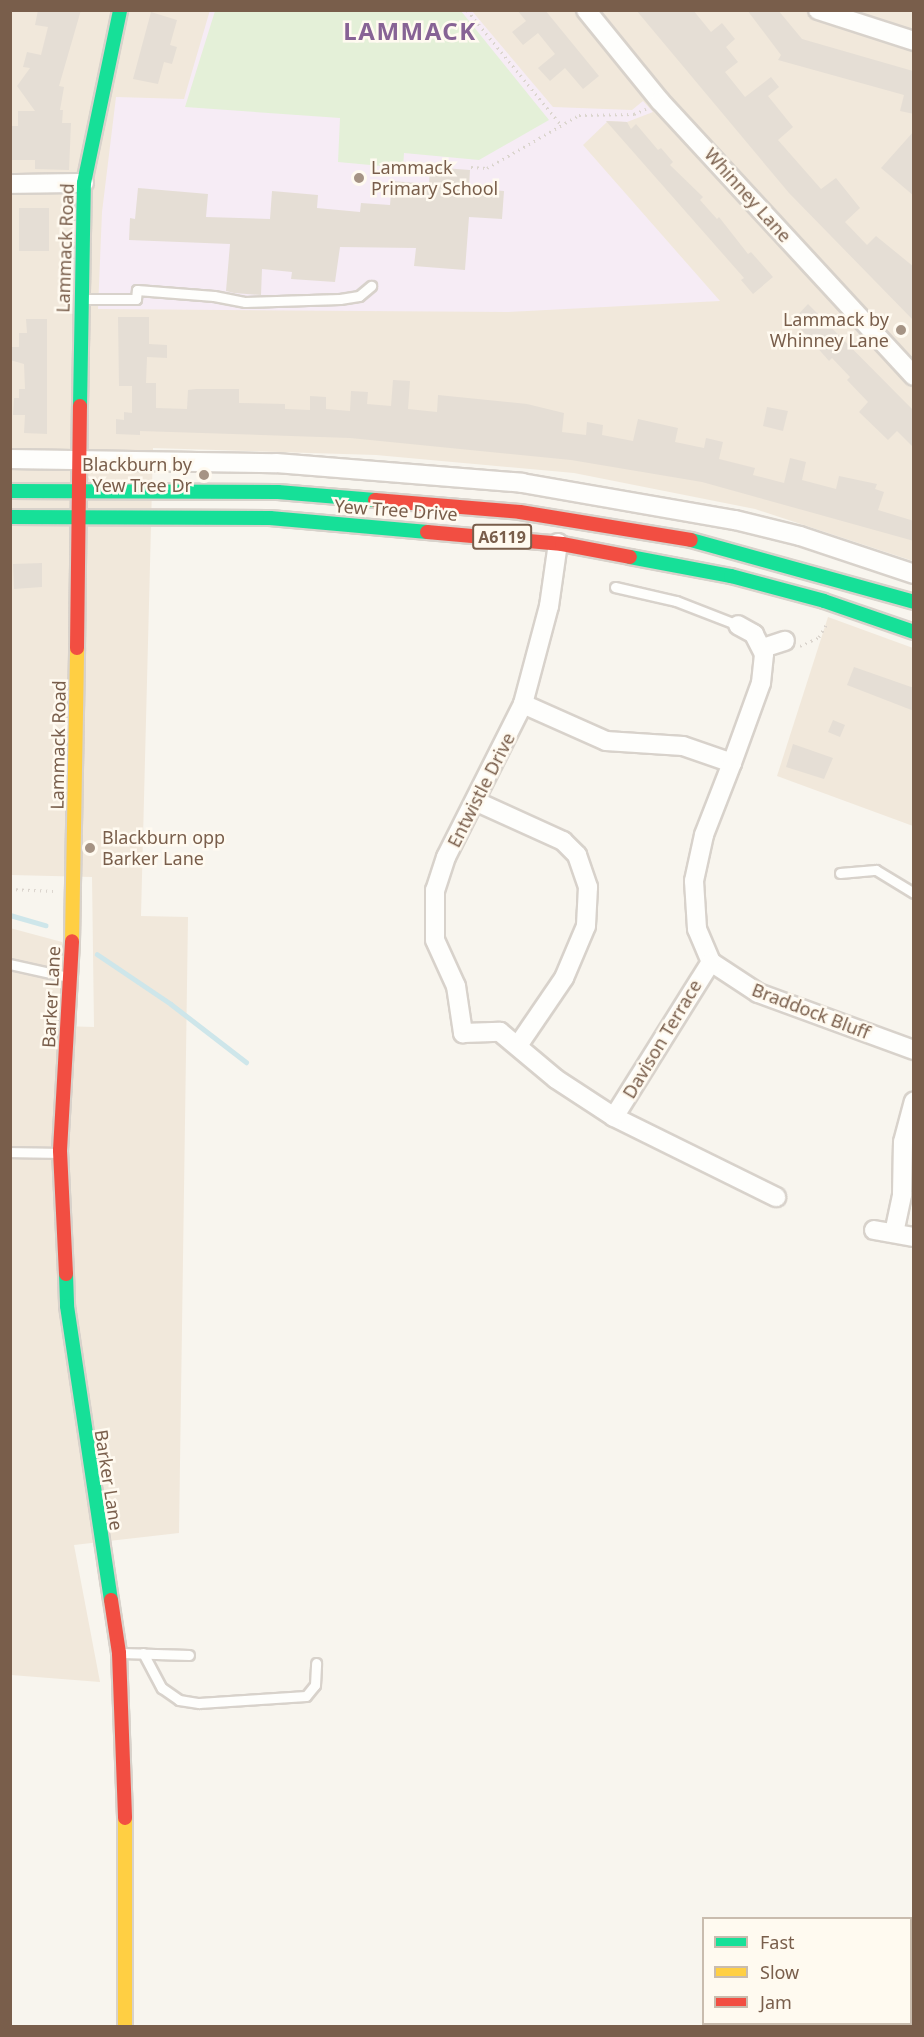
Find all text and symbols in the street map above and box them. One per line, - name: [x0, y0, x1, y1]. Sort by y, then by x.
- district label: LAMMACK: [343, 17, 477, 45]
- street label: Whinney Lane: [700, 143, 796, 247]
- place label: Lammack Primary School: [371, 157, 498, 200]
- marker: Lammack Primary School: [352, 171, 366, 185]
- street label: Lammack Road: [52, 183, 78, 313]
- place label: Lammack by Whinney Lane: [770, 309, 889, 352]
- marker: Lammack by Whinney Lane: [894, 323, 908, 337]
- place label: Blackburn by Yew Tree Dr: [82, 454, 192, 496]
- marker: Blackburn by Yew Tree Dr: [197, 468, 211, 482]
- street label: Yew Tree Drive: [334, 495, 458, 525]
- road number: A6119: [472, 524, 532, 550]
- street label: Lammack Road: [46, 680, 70, 810]
- street label: Entwistle Drive: [443, 729, 519, 851]
- place label: Blackburn opp Barker Lane: [102, 827, 225, 870]
- marker: Blackburn opp Barker Lane: [83, 841, 97, 855]
- street label: Barker Lane: [38, 946, 64, 1048]
- street label: Davison Terrace: [618, 976, 706, 1102]
- street label: Braddock Bluff: [749, 979, 873, 1043]
- street label: Barker Lane: [90, 1428, 128, 1532]
- legend: [702, 1917, 912, 2025]
- text: Fast: [760, 1930, 795, 1954]
- text: Slow: [760, 1960, 799, 1984]
- text: Jam: [760, 1990, 792, 2014]

